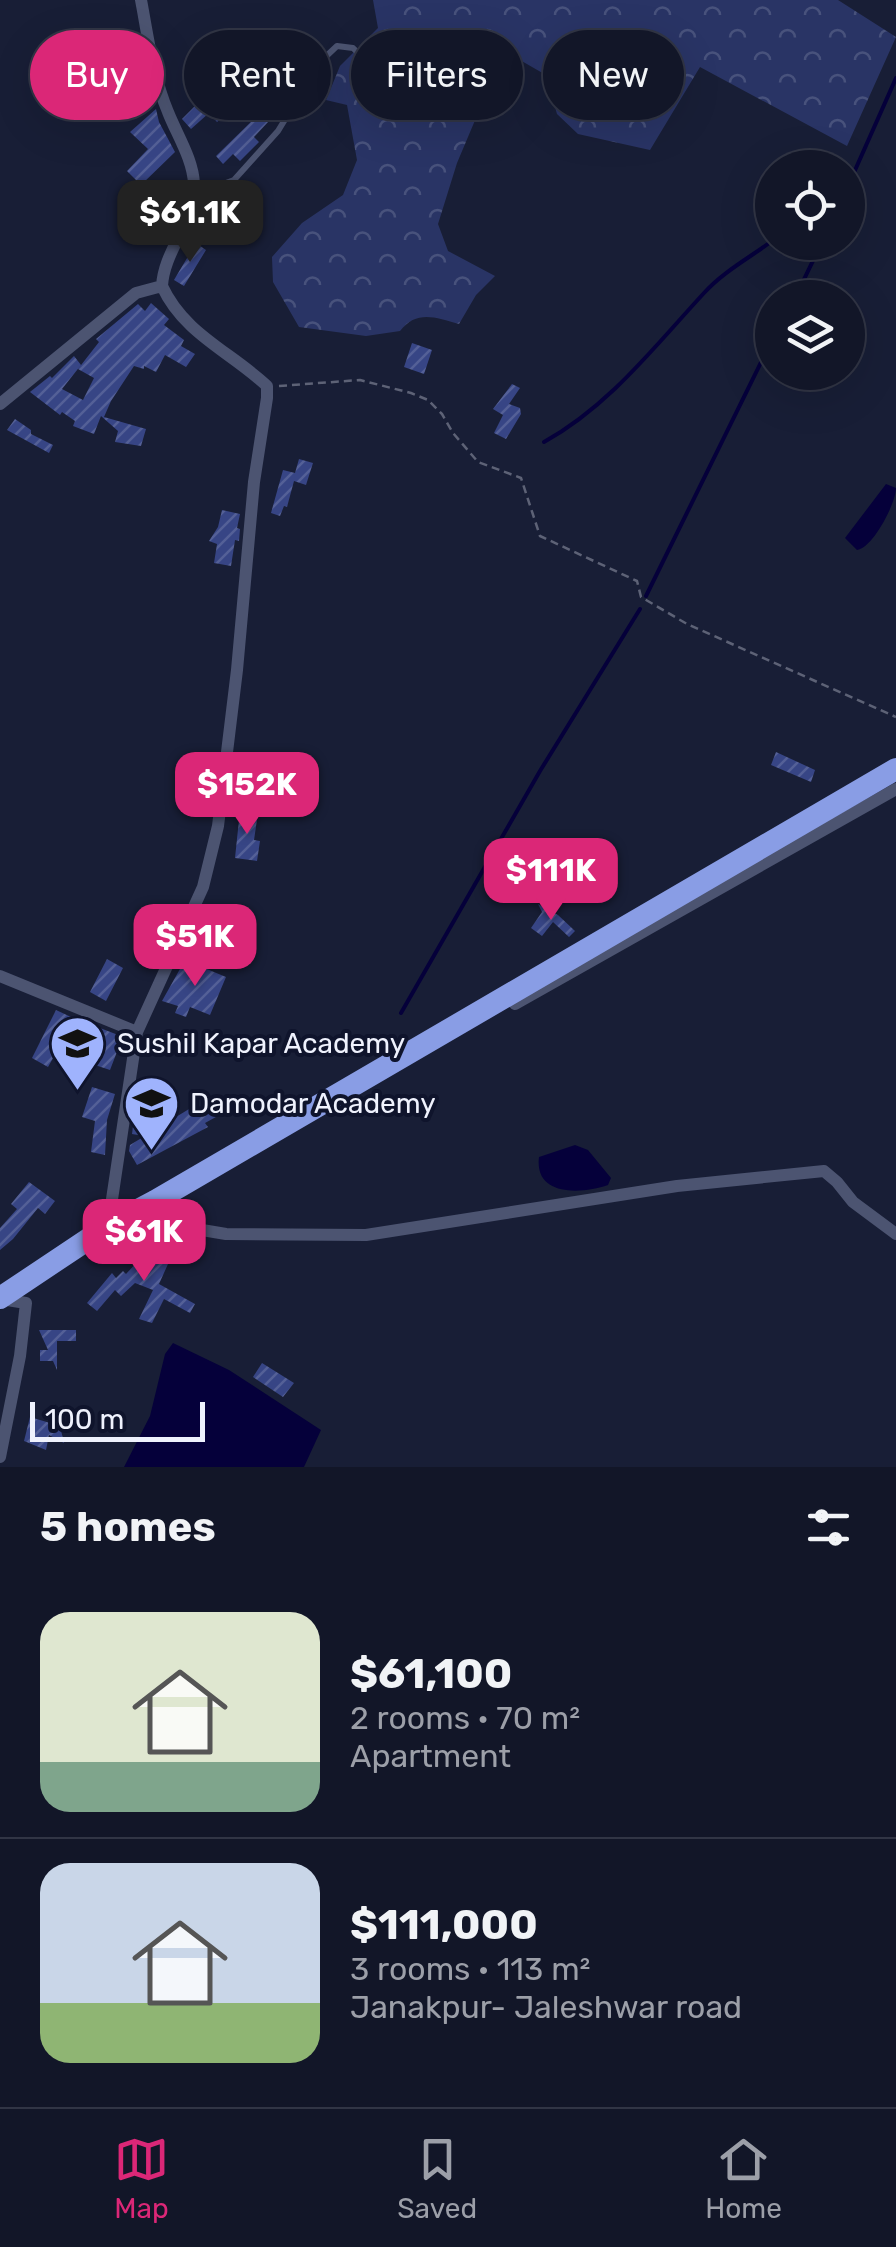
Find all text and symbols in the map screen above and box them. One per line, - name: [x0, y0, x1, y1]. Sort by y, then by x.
- chip: Buy: [30, 30, 164, 120]
- chip: Rent: [184, 30, 331, 120]
- chip: Filters: [351, 30, 523, 120]
- chip: New: [543, 30, 684, 120]
- map controls: [755, 150, 865, 390]
- button: locate: [755, 150, 865, 260]
- pin: $61.1K: [109, 180, 271, 265]
- text: $61.1K: [139, 193, 241, 231]
- button: layers: [755, 280, 865, 390]
- pin: $152K: [177, 752, 317, 837]
- text: $152K: [197, 765, 297, 803]
- pin: $111K: [481, 838, 621, 923]
- text: $111K: [506, 851, 596, 889]
- pin: $51K: [136, 904, 254, 989]
- text: $51K: [156, 917, 234, 955]
- school or university icon: Sushil Kapar Academy: [48, 1013, 108, 1092]
- place label: Sushil Kapar Academy: [117, 1027, 405, 1060]
- school or university icon: Damodar Academy: [121, 1073, 181, 1152]
- place label: Damodar Academy: [190, 1087, 436, 1120]
- pin: $61K: [85, 1199, 203, 1284]
- text: $61K: [105, 1212, 183, 1250]
- scale bar: [30, 1397, 205, 1442]
- text: 100 m: [45, 1403, 124, 1436]
- icon: filters: [801, 1500, 856, 1555]
- text: 5 homes: [40, 1502, 216, 1552]
- text: $61,100: [350, 1649, 512, 1699]
- icon: home: [120, 1652, 240, 1772]
- text: 2 rooms · 70 m²: [350, 1699, 580, 1737]
- text: Apartment: [350, 1737, 511, 1775]
- text: $111,000: [350, 1900, 538, 1950]
- icon: home: [120, 1903, 240, 2023]
- text: 3 rooms · 113 m²: [350, 1950, 591, 1988]
- text: Janakpur- Jaleshwar road: [350, 1988, 742, 2026]
- tab: Map: [114, 2132, 169, 2225]
- tab: Saved: [397, 2132, 477, 2225]
- tab: Home: [705, 2132, 782, 2225]

